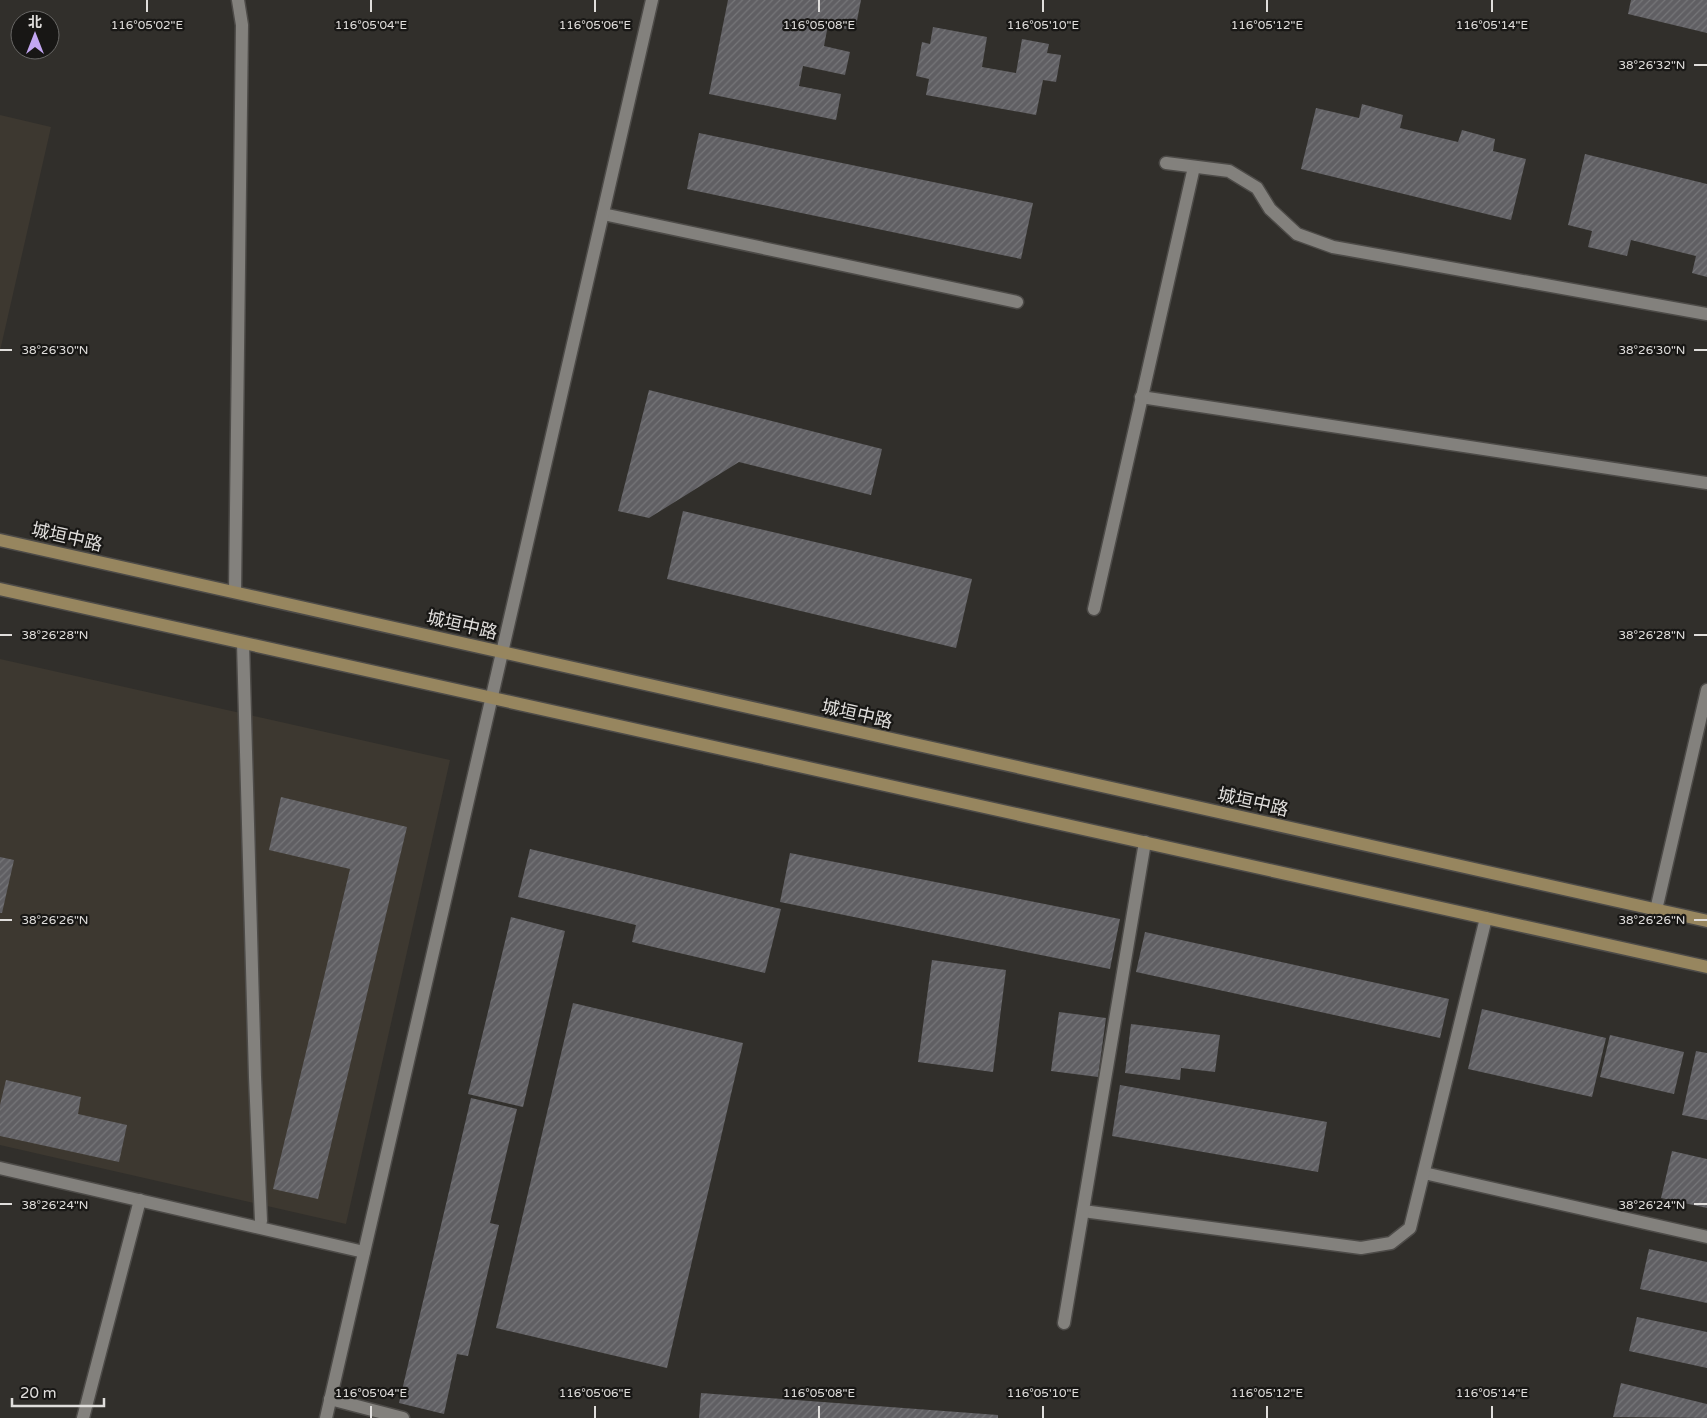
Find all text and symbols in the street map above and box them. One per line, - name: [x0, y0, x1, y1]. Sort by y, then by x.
- north arrow: [10, 10, 60, 60]
- text: 北: [28, 14, 42, 31]
- text: 116°05'02"E: [111, 18, 184, 32]
- text: 116°05'04"E: [335, 18, 408, 32]
- text: 116°05'06"E: [559, 18, 632, 32]
- text: 116°05'08"E: [783, 18, 856, 32]
- text: 116°05'10"E: [1007, 18, 1080, 32]
- text: 116°05'12"E: [1231, 18, 1304, 32]
- text: 116°05'14"E: [1456, 18, 1529, 32]
- text: 38°26'32"N: [1619, 58, 1686, 72]
- text: 38°26'30"N: [22, 343, 89, 357]
- text: 38°26'30"N: [1619, 343, 1686, 357]
- street label: 城垣中路: [29, 518, 105, 556]
- street label: 城垣中路: [424, 606, 500, 644]
- text: 38°26'28"N: [22, 628, 89, 642]
- text: 38°26'28"N: [1619, 628, 1686, 642]
- street label: 城垣中路: [819, 695, 895, 733]
- street label: 城垣中路: [1215, 783, 1291, 821]
- text: 38°26'26"N: [22, 913, 89, 927]
- text: 38°26'26"N: [1619, 913, 1686, 927]
- text: 38°26'24"N: [22, 1198, 89, 1212]
- text: 38°26'24"N: [1619, 1198, 1686, 1212]
- scale bar: [12, 1376, 105, 1408]
- text: 20 m: [20, 1384, 57, 1402]
- text: 116°05'04"E: [335, 1386, 408, 1400]
- text: 116°05'06"E: [559, 1386, 632, 1400]
- text: 116°05'08"E: [783, 1386, 856, 1400]
- text: 116°05'10"E: [1007, 1386, 1080, 1400]
- text: 116°05'12"E: [1231, 1386, 1304, 1400]
- text: 116°05'14"E: [1456, 1386, 1529, 1400]

